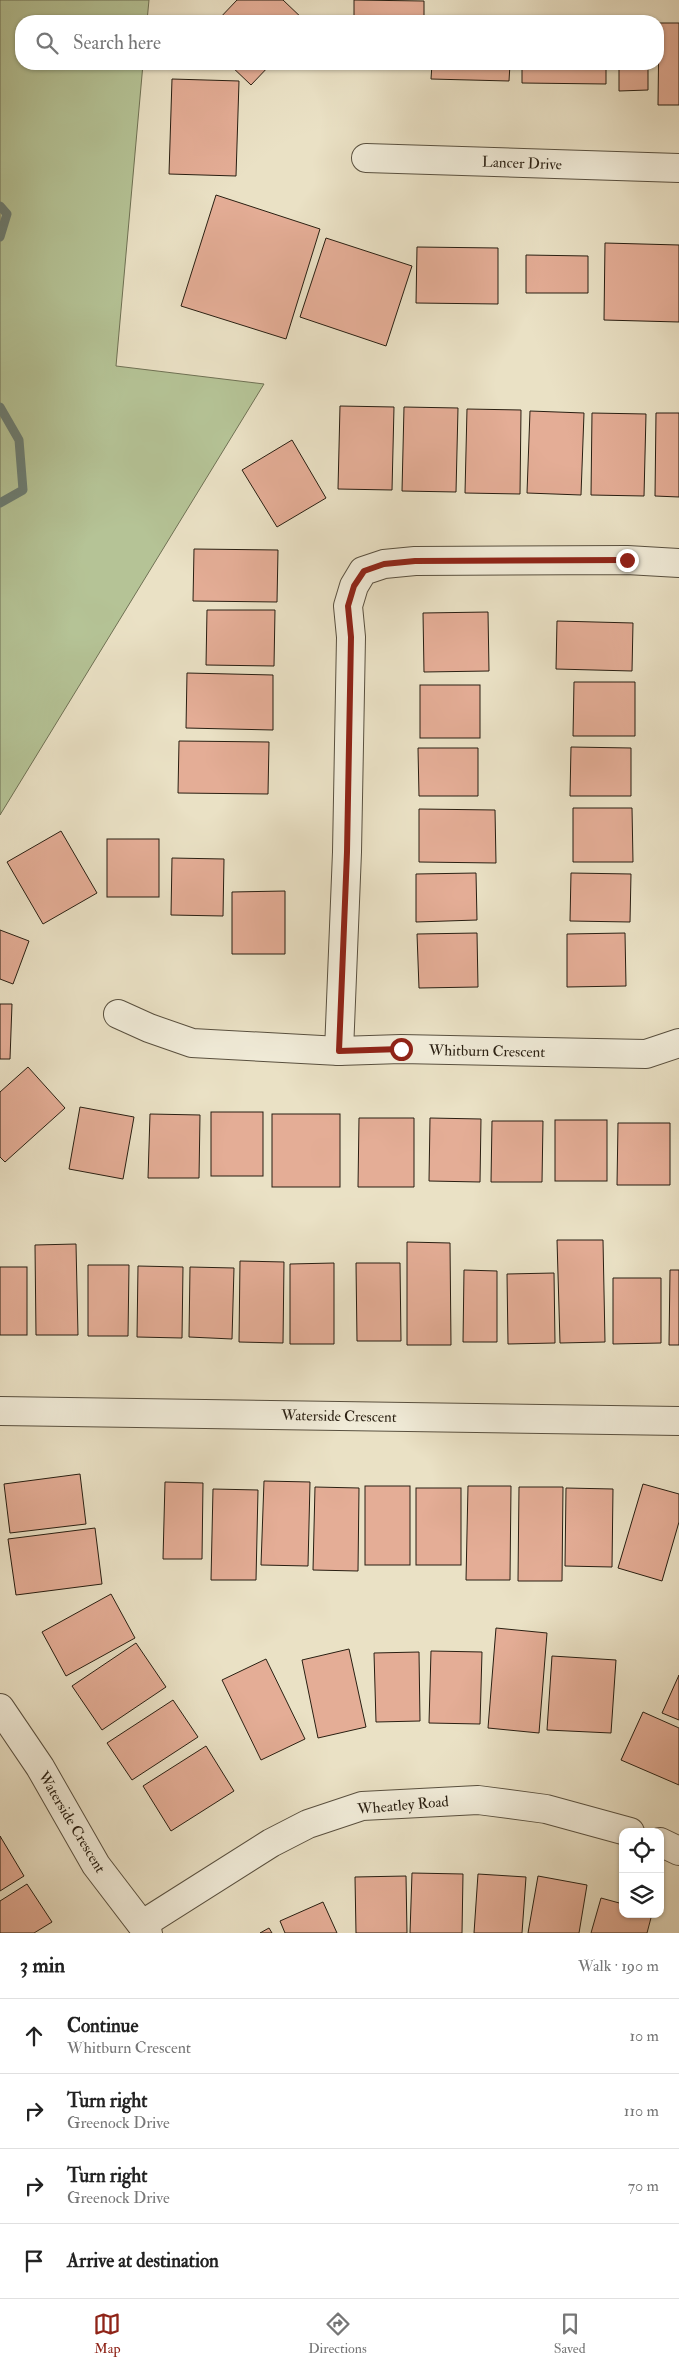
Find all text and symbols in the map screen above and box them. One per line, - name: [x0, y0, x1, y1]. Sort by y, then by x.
- search box: [15, 15, 664, 70]
- icon: search: [33, 29, 61, 57]
- text: Search here: [73, 31, 161, 55]
- street label: Lancer Drive: [482, 153, 562, 174]
- route end: [616, 549, 639, 572]
- route start: [390, 1038, 413, 1061]
- street label: Whitburn Crescent: [428, 1041, 545, 1062]
- street label: Waterside Crescent: [280, 1406, 397, 1427]
- street label: Waterside Crescent: [33, 1767, 109, 1877]
- street label: Wheatley Road: [356, 1792, 450, 1819]
- map controls: [619, 1828, 664, 1918]
- button: locate: [619, 1828, 664, 1873]
- button: layers: [619, 1873, 664, 1918]
- text: 3 min: [20, 1952, 65, 1979]
- text: Walk · 190 m: [578, 1956, 659, 1976]
- text: Continue: [67, 2014, 138, 2038]
- icon: ahead: [20, 2022, 48, 2050]
- text: 10 m: [629, 2026, 659, 2046]
- text: Whitburn Crescent: [67, 2038, 191, 2058]
- text: Turn right: [67, 2089, 147, 2113]
- icon: right: [20, 2097, 48, 2125]
- text: 110 m: [624, 2101, 659, 2121]
- text: Greenock Drive: [67, 2113, 170, 2133]
- text: Turn right: [67, 2164, 147, 2188]
- icon: right: [20, 2172, 48, 2200]
- text: 70 m: [628, 2176, 659, 2196]
- text: Greenock Drive: [67, 2188, 170, 2208]
- icon: arrive: [20, 2247, 48, 2275]
- text: Arrive at destination: [67, 2249, 219, 2273]
- tab: Map: [93, 2310, 121, 2357]
- tab: Directions: [308, 2310, 367, 2357]
- tab: Saved: [554, 2310, 586, 2357]

